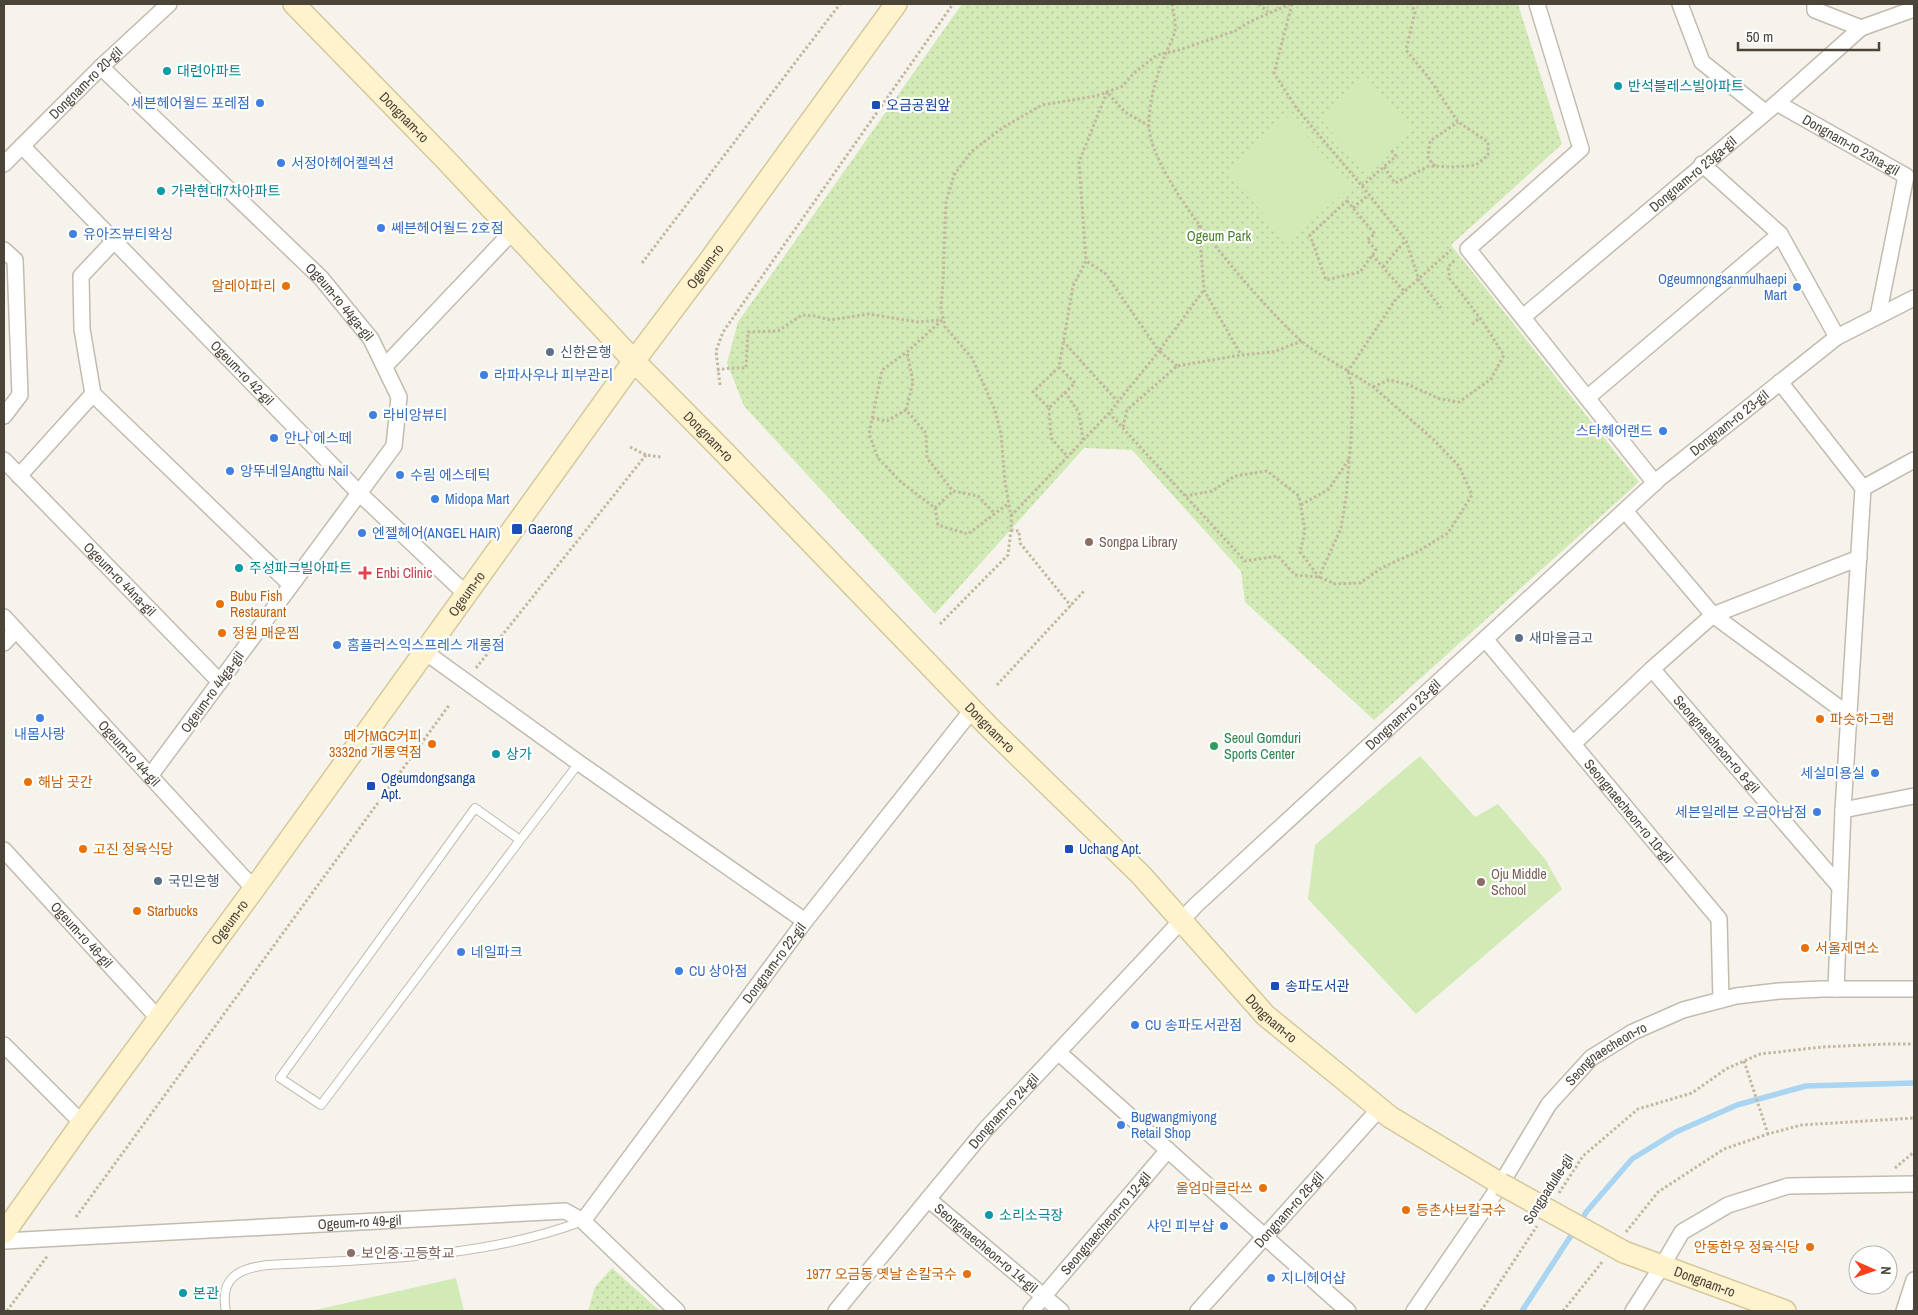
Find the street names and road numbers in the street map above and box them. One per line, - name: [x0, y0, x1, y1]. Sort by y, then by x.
- street label: Dongnam-ro 20-gil: [45, 43, 126, 123]
- street label: Dongnam-ro: [376, 88, 433, 146]
- street label: Dongnam-ro 23na-gil: [1799, 110, 1903, 179]
- street label: Dongnam-ro 23ga-gil: [1645, 132, 1740, 216]
- street label: Ogeum-ro: [682, 240, 728, 293]
- street label: Ogeum-ro 44ga-gil: [302, 259, 378, 344]
- street label: Ogeum-ro 42-gil: [207, 336, 278, 409]
- street label: Dongnam-ro 23-gil: [1686, 386, 1772, 460]
- street label: Dongnam-ro: [680, 407, 737, 465]
- street label: Ogeum-ro 44na-gil: [80, 538, 160, 620]
- street label: Ogeum-ro: [444, 568, 489, 620]
- street label: Ogeum-ro 44ga-gil: [176, 648, 248, 736]
- street label: Dongnam-ro 23-gil: [1361, 676, 1444, 754]
- street label: Seongnaecheon-ro 8-gil: [1670, 691, 1764, 797]
- street label: Dongnam-ro: [961, 699, 1019, 756]
- street label: Ogeum-ro 44-gil: [94, 716, 164, 790]
- street label: Seongnaecheon-ro 10-gil: [1580, 755, 1677, 866]
- street label: Ogeum-ro: [207, 896, 252, 948]
- street label: Ogeum-ro 46-gil: [47, 898, 117, 972]
- street label: Dongnam-ro 22-gil: [738, 919, 810, 1007]
- street label: Dongnam-ro: [1242, 990, 1301, 1047]
- street label: Seongnaecheon-ro: [1561, 1018, 1649, 1089]
- street label: Dongnam-ro 24-gil: [964, 1070, 1043, 1152]
- street label: Songpadulle-gil: [1519, 1151, 1577, 1227]
- street label: Seongnaecheon-ro 12-gil: [1057, 1168, 1154, 1279]
- street label: Dongnam-ro 26-gil: [1250, 1168, 1327, 1251]
- street label: Seongnaecheon-ro 14-gil: [931, 1199, 1042, 1297]
- street label: Ogeum-ro 49-gil: [317, 1211, 402, 1233]
- street label: Dongnam-ro: [1672, 1262, 1738, 1301]

